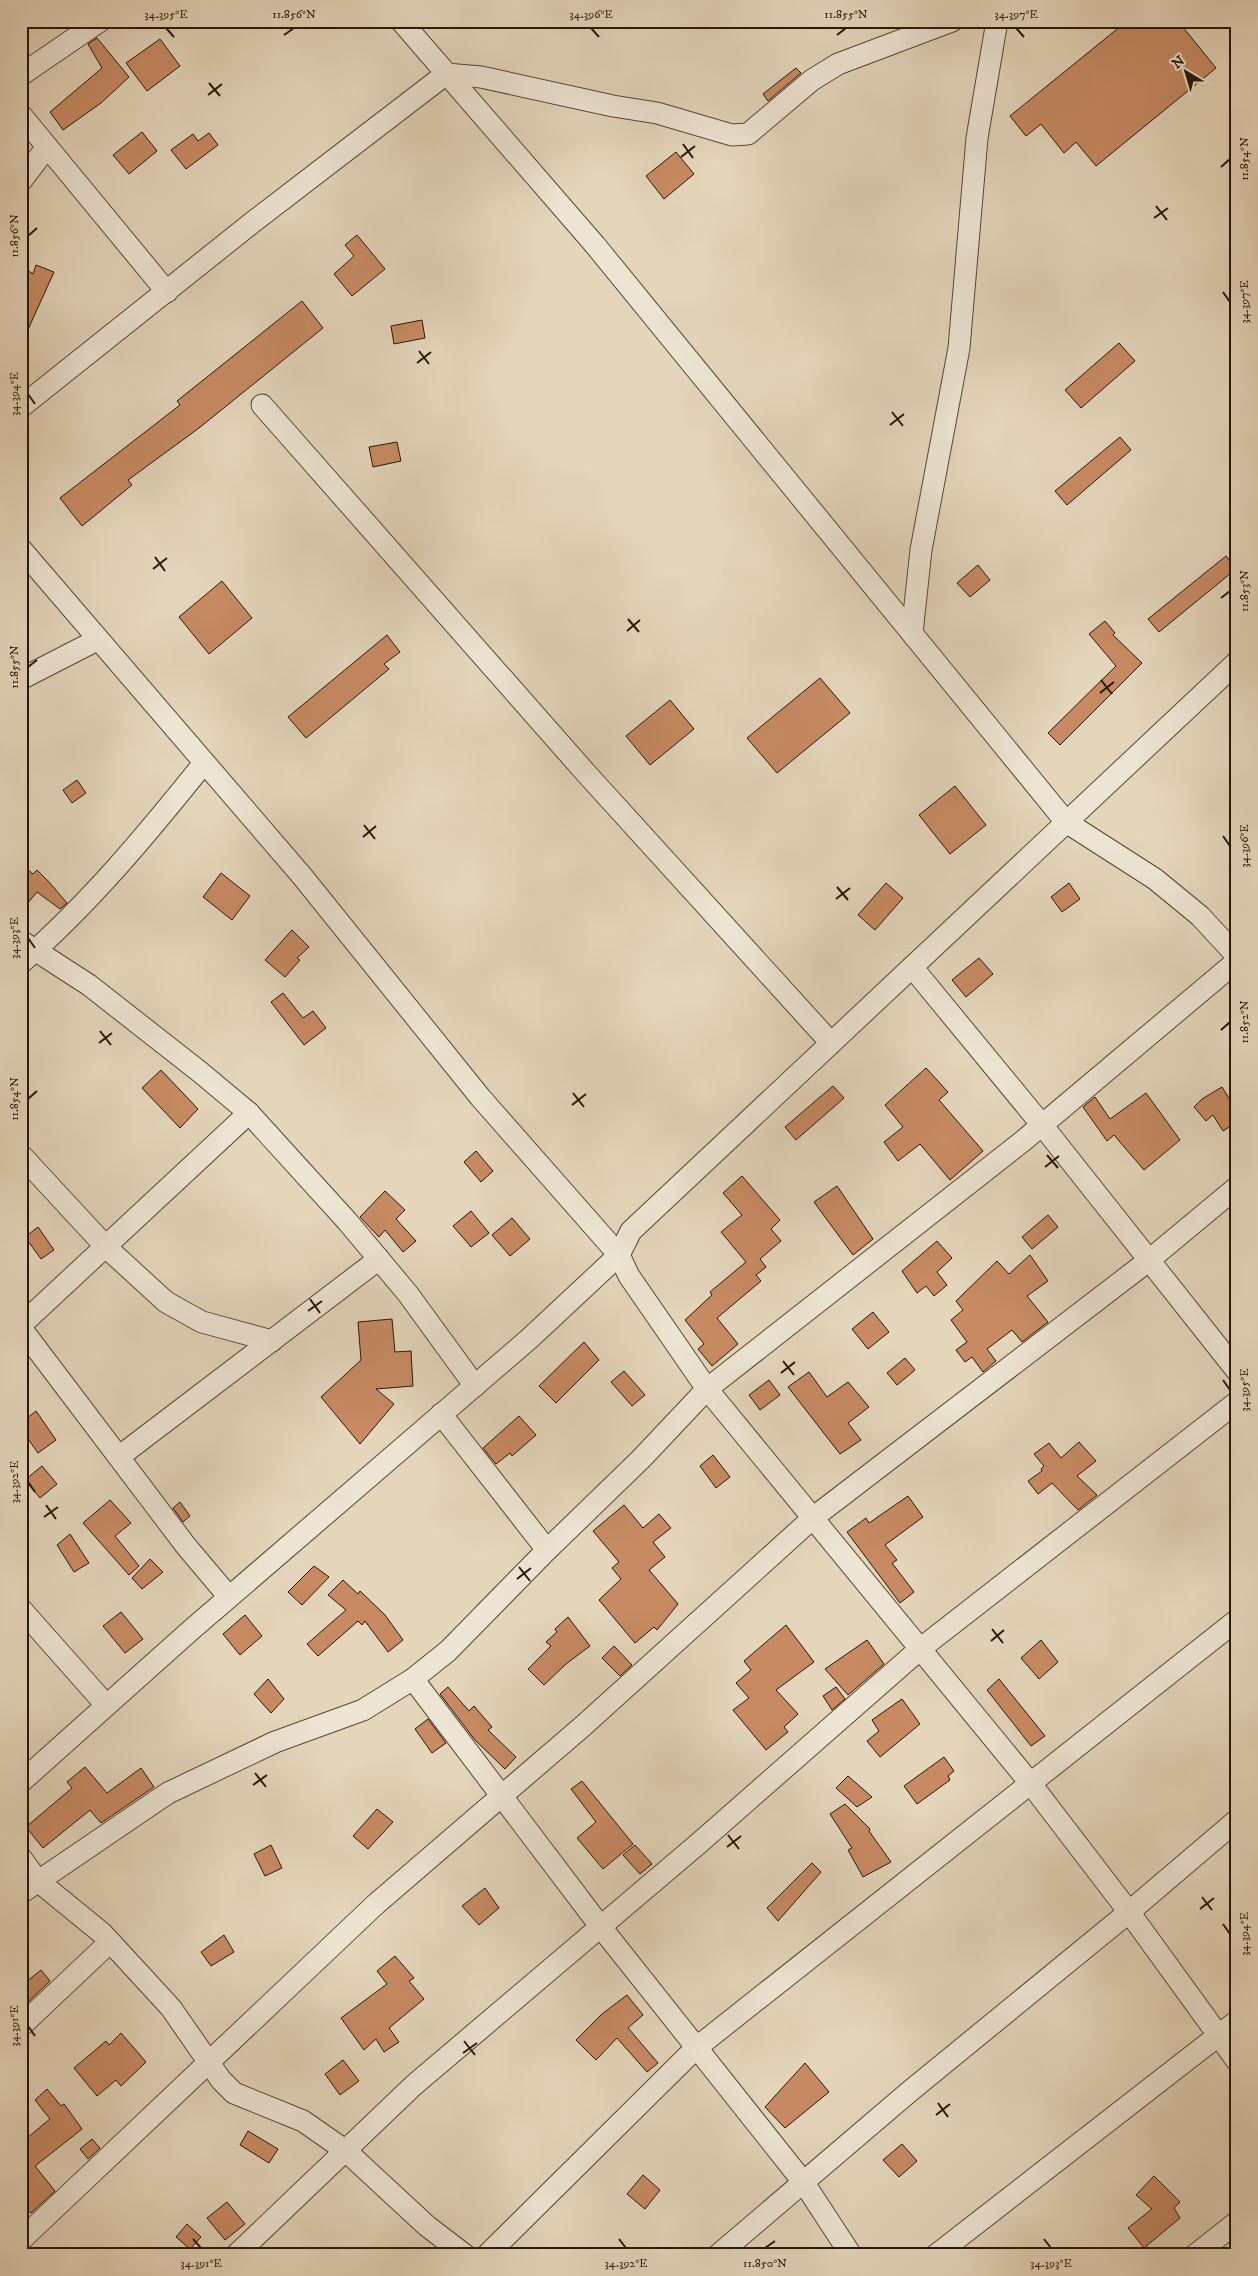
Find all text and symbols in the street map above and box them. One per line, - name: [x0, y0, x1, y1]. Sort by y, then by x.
- text: 34.395°E: [144, 7, 188, 22]
- text: 11.856°N: [272, 7, 316, 22]
- text: 34.396°E: [569, 7, 613, 22]
- text: 11.855°N: [824, 7, 868, 22]
- text: 34.397°E: [994, 7, 1038, 22]
- north arrow: [1160, 48, 1210, 98]
- text: N: [1169, 52, 1189, 73]
- text: 11.854°N: [1237, 137, 1252, 181]
- text: 11.856°N: [7, 214, 22, 258]
- text: 34.397°E: [1237, 280, 1252, 324]
- text: 34.394°E: [7, 371, 22, 416]
- text: 11.853°N: [1237, 570, 1252, 612]
- text: 11.855°N: [7, 645, 22, 689]
- text: 34.396°E: [1237, 824, 1252, 868]
- text: 34.393°E: [7, 917, 22, 959]
- text: 11.852°N: [1237, 1000, 1252, 1044]
- text: 11.854°N: [7, 1077, 22, 1121]
- text: 34.395°E: [1237, 1368, 1252, 1412]
- text: 34.392°E: [7, 1460, 22, 1504]
- text: 34.394°E: [1237, 1911, 1252, 1956]
- text: 34.391°E: [7, 2005, 22, 2047]
- text: 34.391°E: [180, 2256, 222, 2271]
- text: 34.392°E: [604, 2256, 648, 2271]
- text: 11.850°N: [743, 2256, 787, 2271]
- text: 34.393°E: [1030, 2256, 1072, 2271]

